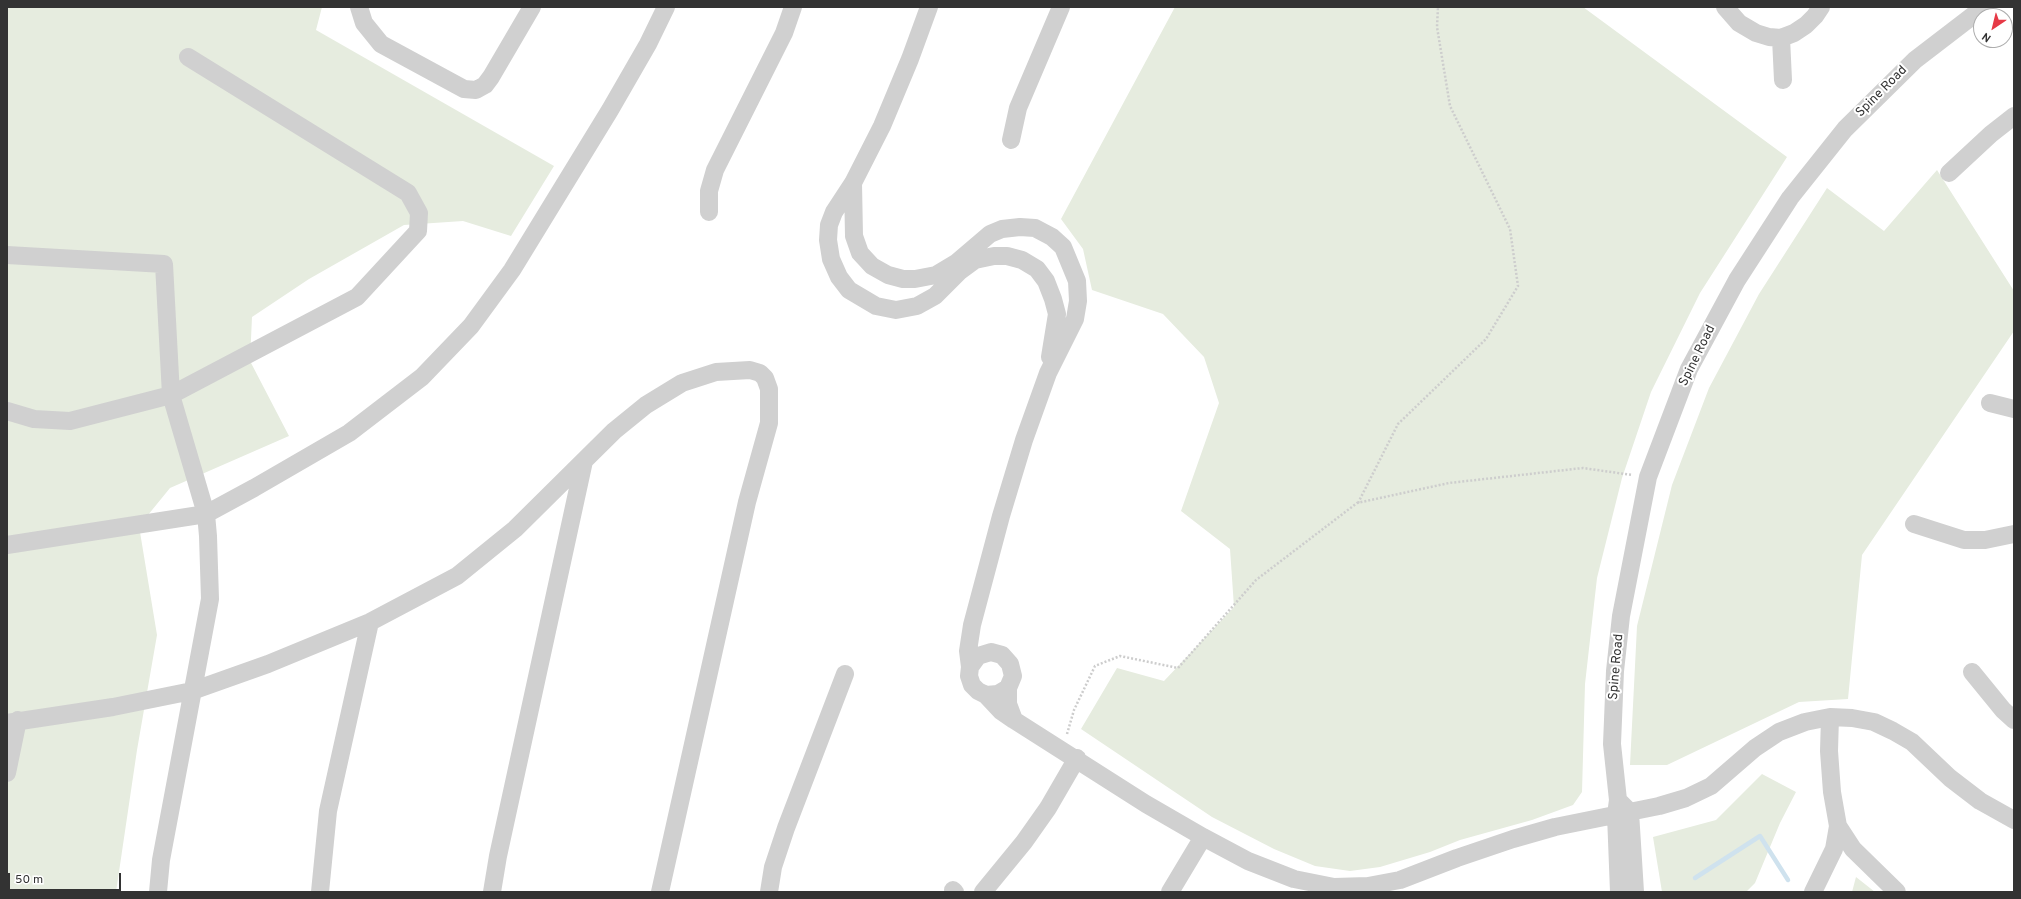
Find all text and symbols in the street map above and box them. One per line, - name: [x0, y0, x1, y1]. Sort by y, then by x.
- north arrow: [1973, 8, 2013, 48]
- text: N: [1979, 29, 1994, 45]
- street label: Spine Road: [1853, 63, 1911, 121]
- street label: Spine Road: [1677, 323, 1719, 389]
- street label: Spine Road: [1606, 633, 1628, 701]
- scale bar: [10, 865, 123, 891]
- text: 50 m: [15, 872, 43, 888]

